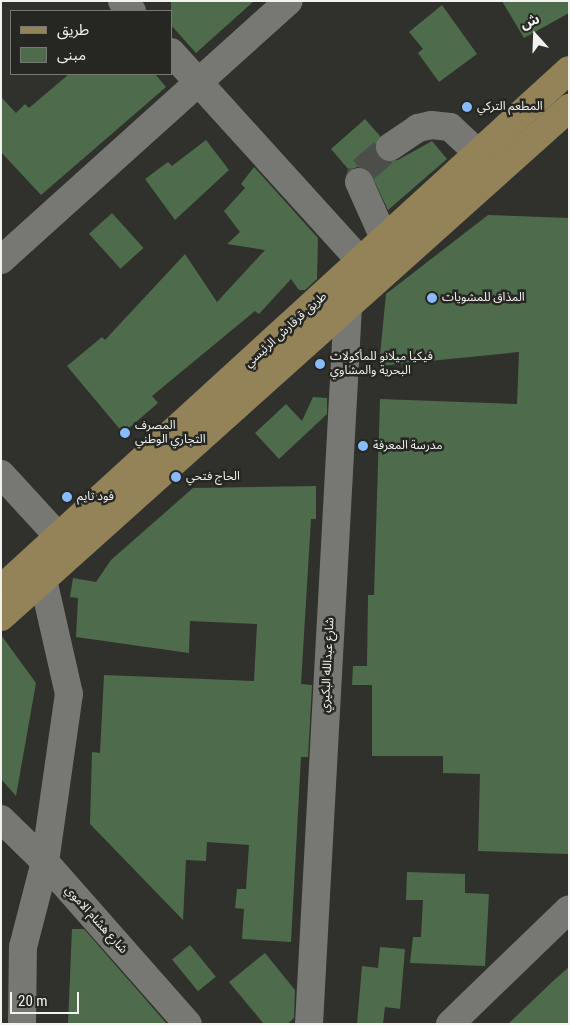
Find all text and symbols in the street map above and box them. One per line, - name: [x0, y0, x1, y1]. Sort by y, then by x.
- legend: [10, 10, 172, 75]
- north arrow: [510, 10, 560, 60]
- text: ش: [518, 10, 542, 32]
- text: طريق: [57, 21, 89, 39]
- text: مبنى: [57, 46, 86, 64]
- place label: المطعم التركي: [477, 100, 543, 114]
- marker: المطعم التركي: [461, 101, 473, 113]
- street label: طريق قرقارش الرئيسي: [242, 289, 330, 371]
- place label: المذاق للمشويات: [442, 291, 525, 305]
- marker: المذاق للمشويات: [426, 292, 438, 304]
- place label: فيكيا ميلانو للمأكولات البحرية والمشاوي: [330, 350, 433, 378]
- marker: فيكيا ميلانو للمأكولات البحرية والمشاوي: [314, 358, 326, 370]
- place label: المصرف التجاري الوطني: [135, 419, 206, 447]
- marker: المصرف التجاري الوطني: [119, 427, 131, 439]
- place label: مدرسة المعرفة: [373, 439, 442, 453]
- marker: مدرسة المعرفة: [357, 440, 369, 452]
- place label: الحاج فتحي: [186, 470, 240, 484]
- marker: الحاج فتحي: [170, 471, 182, 483]
- place label: فود تايم: [77, 490, 114, 504]
- marker: فود تايم: [61, 491, 73, 503]
- street label: شارع عبدالله البكيري: [318, 617, 338, 713]
- street label: شارع هشام الاموي: [62, 883, 130, 957]
- scale bar: [12, 982, 81, 1014]
- text: 20 m: [18, 992, 48, 1010]

